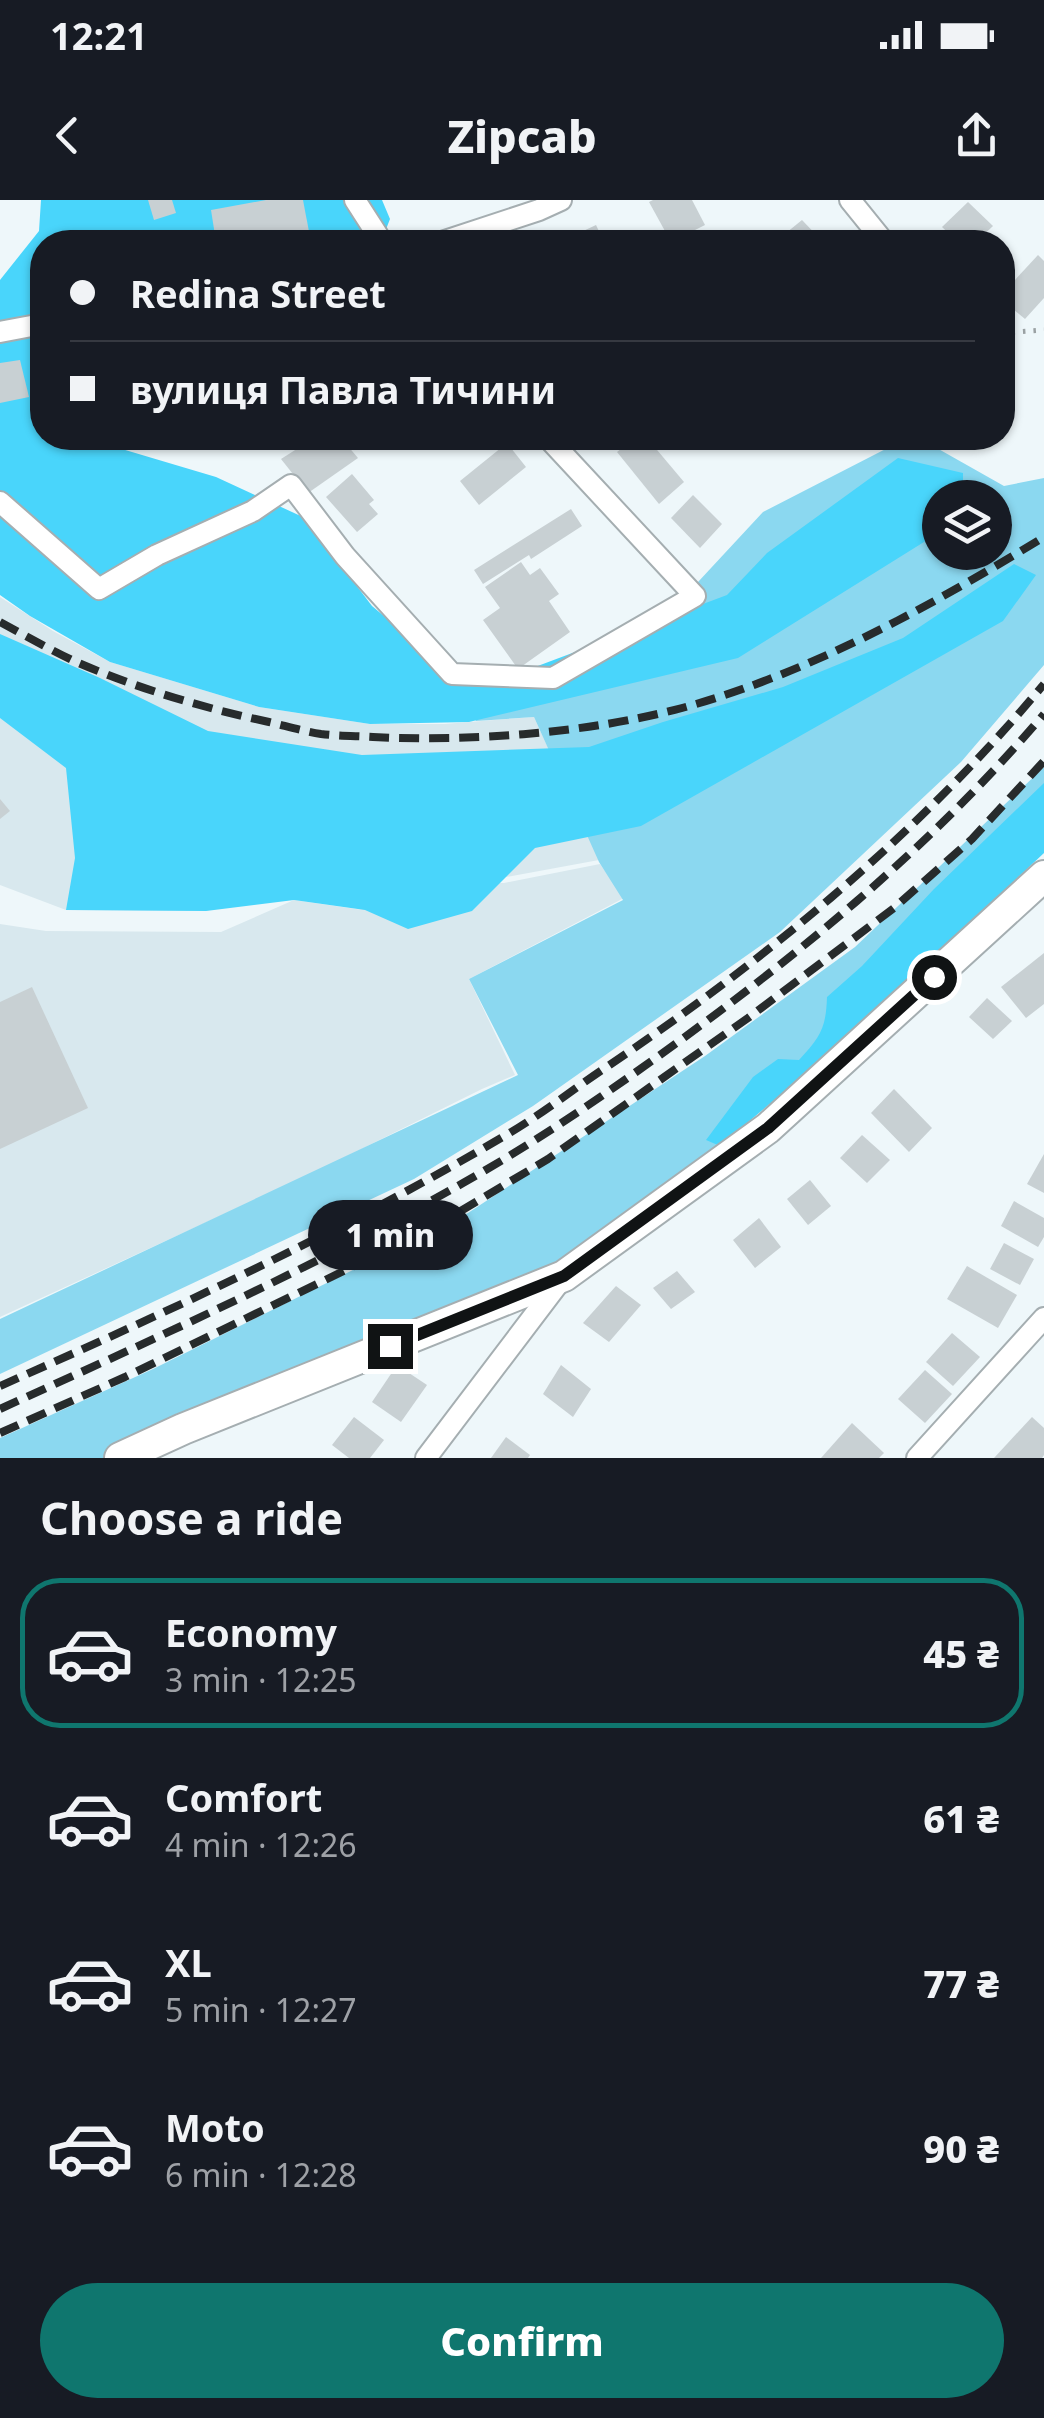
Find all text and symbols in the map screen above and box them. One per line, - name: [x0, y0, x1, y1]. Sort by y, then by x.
- text: 12:21: [50, 9, 148, 61]
- text: Zipcab: [447, 105, 597, 166]
- icon: back: [40, 108, 95, 163]
- icon: share: [949, 108, 1004, 163]
- text: Redina Street: [130, 267, 386, 319]
- text: вулиця Павла Тичини: [130, 363, 556, 415]
- map controls: [922, 480, 1012, 570]
- button: layers: [922, 480, 1012, 570]
- route start: [912, 955, 957, 1000]
- callout: 1 min: [308, 1201, 472, 1271]
- text: 1 min: [346, 1213, 435, 1256]
- route end: [368, 1324, 413, 1369]
- text: Choose a ride: [40, 1487, 343, 1548]
- text: Economy: [165, 1606, 337, 1658]
- icon: car: [45, 1608, 135, 1698]
- text: 45 ₴: [923, 1627, 999, 1679]
- text: 3 min · 12:25: [165, 1658, 357, 1701]
- text: Comfort: [165, 1771, 322, 1823]
- icon: car: [45, 1773, 135, 1863]
- text: 61 ₴: [923, 1792, 999, 1844]
- text: 4 min · 12:26: [165, 1823, 357, 1866]
- text: XL: [165, 1936, 212, 1988]
- icon: car: [45, 1938, 135, 2028]
- text: 77 ₴: [923, 1957, 999, 2009]
- text: 5 min · 12:27: [165, 1988, 357, 2031]
- text: Moto: [165, 2101, 265, 2153]
- icon: car: [45, 2103, 135, 2193]
- text: 90 ₴: [923, 2122, 999, 2174]
- text: 6 min · 12:28: [165, 2153, 357, 2196]
- button: Confirm: [40, 2283, 1004, 2398]

